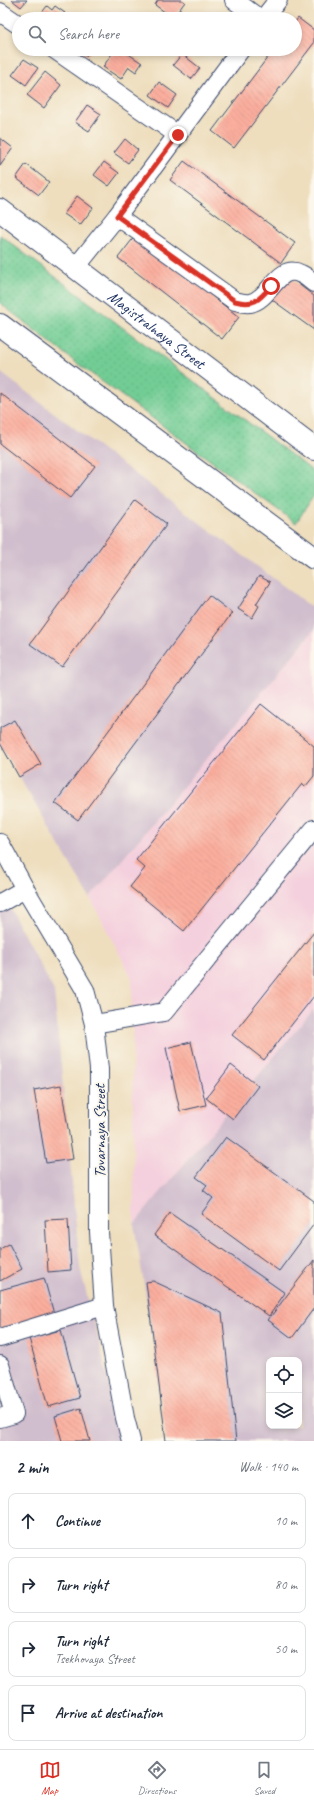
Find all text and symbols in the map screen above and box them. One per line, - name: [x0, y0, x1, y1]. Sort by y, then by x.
- search box: [12, 12, 302, 56]
- icon: search: [26, 23, 48, 45]
- text: Search here: [58, 25, 119, 44]
- route end: [169, 126, 187, 144]
- route start: [262, 277, 280, 295]
- street label: Magistralnaya Street: [103, 287, 210, 375]
- street label: Tovarnaya Street: [90, 1083, 110, 1178]
- map controls: [266, 1357, 302, 1429]
- button: locate: [266, 1357, 302, 1393]
- button: layers: [266, 1393, 302, 1429]
- text: 2 min: [16, 1457, 49, 1478]
- text: Walk · 140 m: [239, 1459, 298, 1475]
- icon: ahead: [17, 1510, 39, 1532]
- text: Continue: [55, 1512, 100, 1531]
- text: 10 m: [275, 1513, 297, 1529]
- icon: right: [17, 1574, 39, 1596]
- text: Turn right: [55, 1576, 108, 1595]
- text: 80 m: [275, 1577, 297, 1593]
- text: Turn right: [55, 1632, 108, 1651]
- icon: right: [17, 1638, 39, 1660]
- text: 50 m: [275, 1641, 297, 1657]
- text: Tsekhovaya Street: [55, 1651, 135, 1667]
- icon: arrive: [17, 1702, 39, 1724]
- text: Arrive at destination: [55, 1704, 162, 1723]
- tab: Map: [39, 1759, 61, 1797]
- tab: Directions: [138, 1759, 176, 1797]
- tab: Saved: [253, 1759, 275, 1797]

